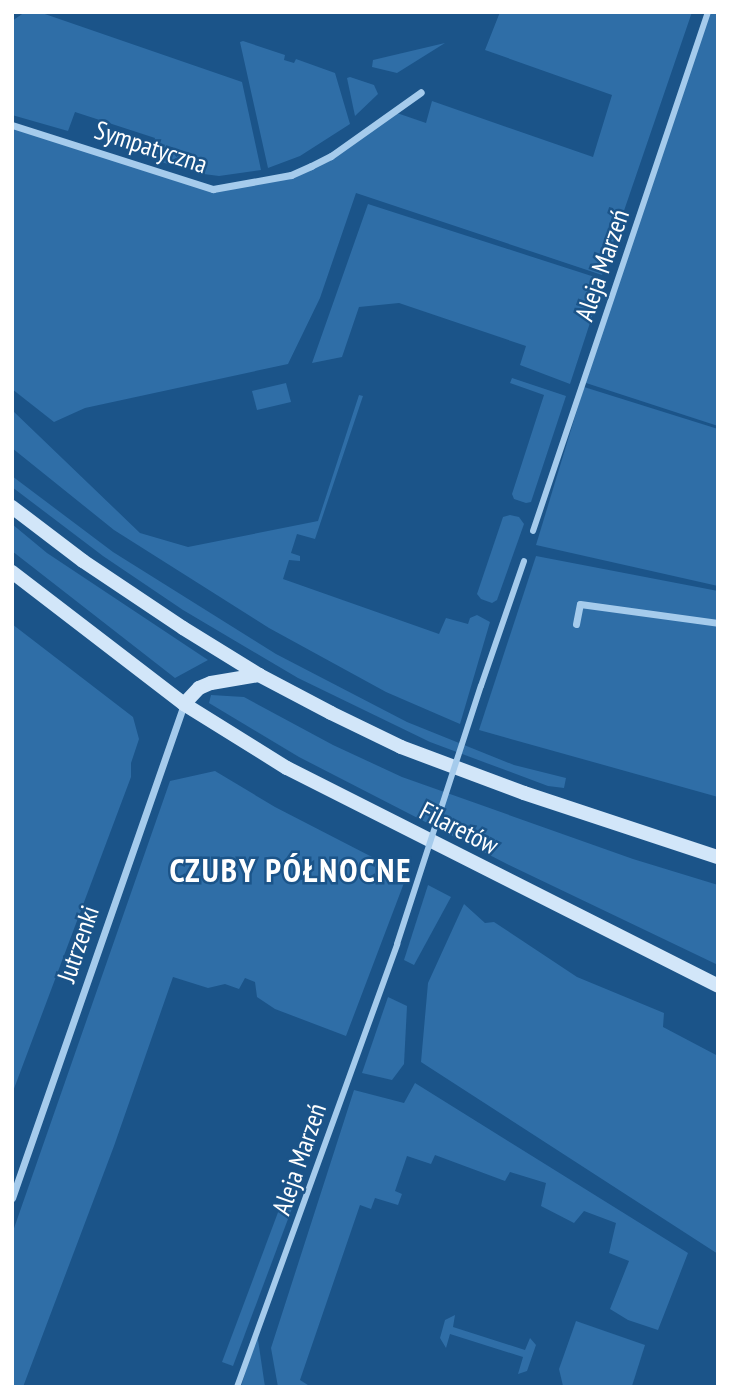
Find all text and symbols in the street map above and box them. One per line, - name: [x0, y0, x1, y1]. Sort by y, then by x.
- street label: Sympatyczna: [91, 114, 211, 180]
- street label: Aleja Marzeń: [568, 205, 636, 325]
- street label: Filaretów: [415, 795, 503, 861]
- district label: CZUBY PÓŁNOCNE: [171, 850, 411, 890]
- street label: Jutrzenki: [50, 902, 106, 986]
- street label: Aleja Marzeń: [265, 1099, 333, 1219]

